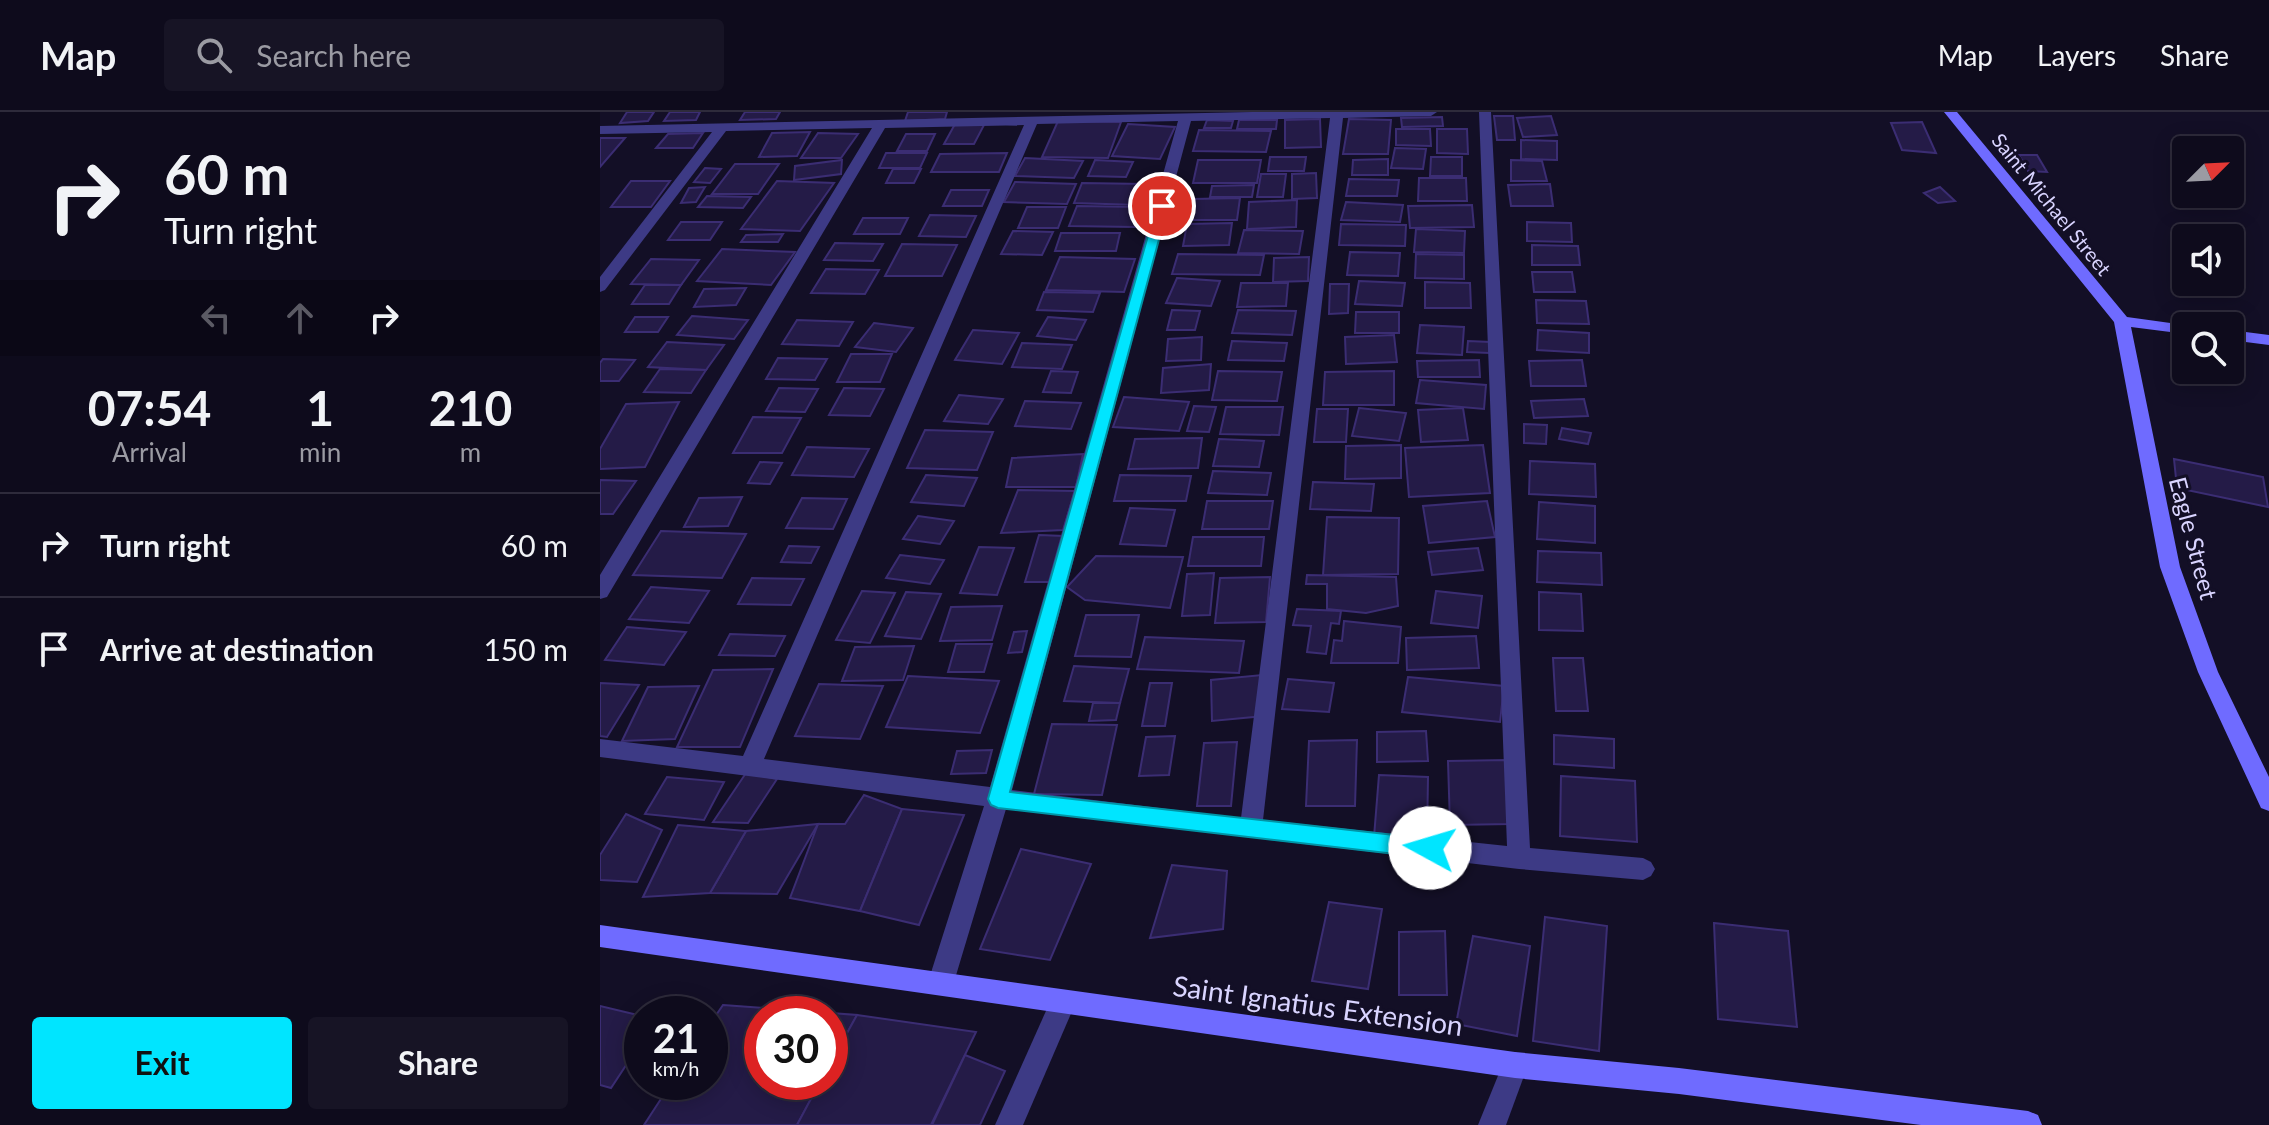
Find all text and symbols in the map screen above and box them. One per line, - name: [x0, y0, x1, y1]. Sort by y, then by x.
- search box: [164, 19, 724, 91]
- text: Map: [40, 32, 116, 78]
- icon: search: [192, 33, 236, 77]
- text: Search here: [256, 37, 411, 73]
- text: Map: [1938, 38, 1993, 72]
- text: Layers: [2037, 38, 2116, 72]
- text: Share: [2160, 38, 2229, 72]
- street label: Saint Michael Street: [1987, 128, 2117, 280]
- north arrow: [2172, 136, 2244, 208]
- map controls: [2172, 136, 2244, 384]
- text: 60 m: [164, 140, 289, 207]
- icon: right: [32, 144, 136, 248]
- pin: [1128, 172, 1196, 240]
- icon: arrive: [1140, 184, 1184, 228]
- text: Turn right: [164, 208, 317, 252]
- button: sound: [2172, 224, 2244, 296]
- icon: left: [194, 296, 238, 340]
- icon: ahead: [278, 296, 322, 340]
- icon: right: [362, 296, 406, 340]
- button: search: [2172, 312, 2244, 384]
- text: 07:54: [88, 379, 211, 436]
- text: 1: [306, 379, 334, 436]
- text: 210: [429, 379, 512, 436]
- text: Arrival: [112, 436, 187, 468]
- text: min: [299, 436, 341, 468]
- text: m: [460, 436, 481, 468]
- street label: Eagle Street: [2164, 473, 2224, 603]
- icon: right: [32, 523, 76, 567]
- text: Turn right: [100, 527, 230, 563]
- text: 60 m: [501, 527, 568, 563]
- icon: arrive: [32, 627, 76, 671]
- text: Arrive at destination: [100, 631, 374, 667]
- text: 150 m: [483, 631, 568, 667]
- position arrow: [1388, 806, 1472, 890]
- street label: Saint Ignatius Extension: [1171, 968, 1465, 1042]
- speed limit sign: 30: [744, 996, 848, 1100]
- text: 21: [653, 1014, 699, 1062]
- button: Exit: [32, 1017, 292, 1109]
- button: Share: [308, 1017, 568, 1109]
- text: km/h: [653, 1056, 699, 1080]

